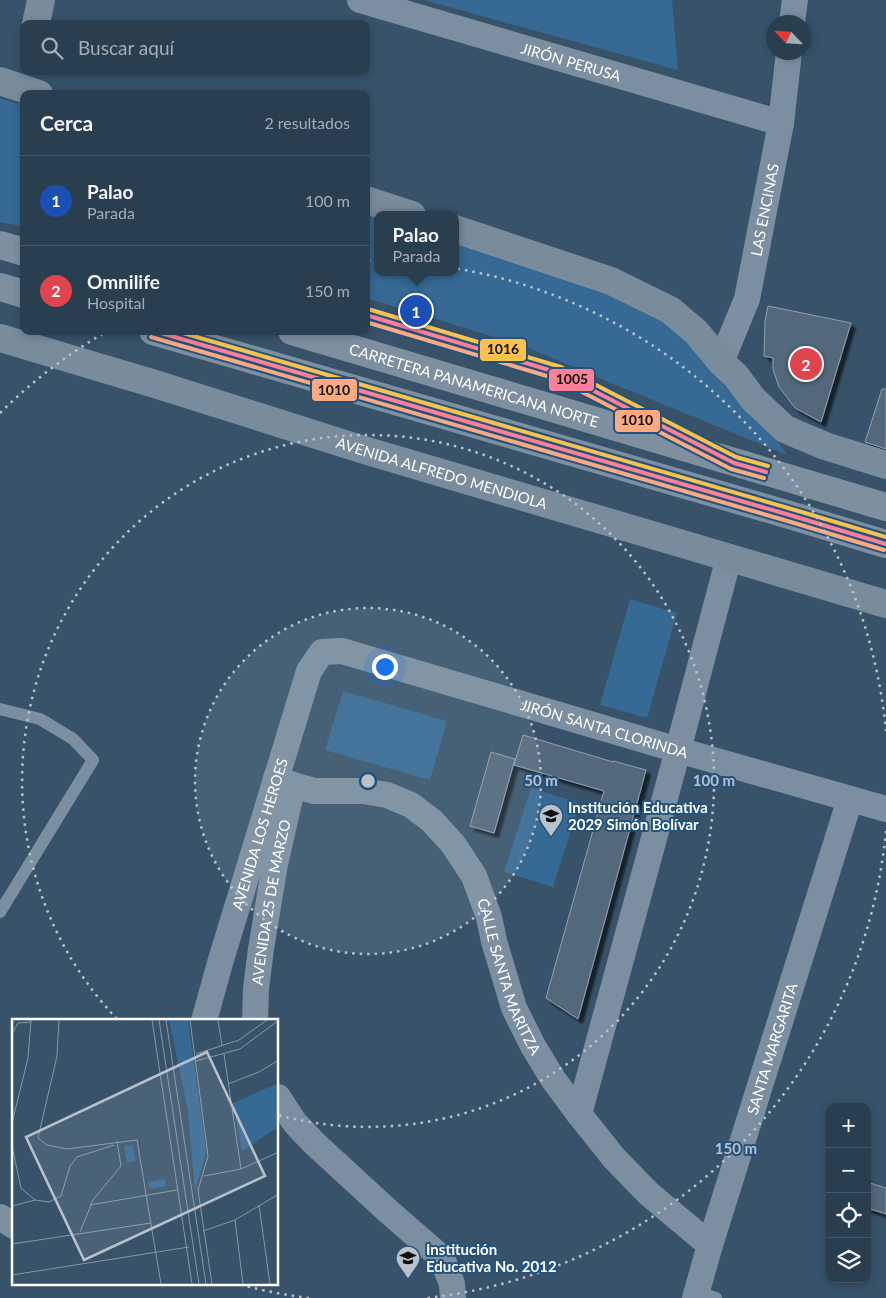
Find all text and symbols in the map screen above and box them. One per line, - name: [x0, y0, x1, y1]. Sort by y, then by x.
- north arrow: [766, 15, 811, 60]
- search box: [20, 20, 370, 75]
- icon: search: [38, 34, 66, 62]
- text: Buscar aquí: [78, 36, 174, 59]
- street label: JIRÓN PERUSA: [519, 39, 624, 85]
- text: Cerca: [40, 110, 93, 135]
- text: 2 resultados: [264, 113, 350, 132]
- street label: LAS ENCINAS: [746, 162, 782, 258]
- text: Palao: [87, 180, 133, 203]
- text: 1: [51, 191, 61, 210]
- text: 100 m: [305, 191, 350, 210]
- text: Parada: [87, 203, 135, 222]
- popup: [374, 211, 459, 276]
- text: Palao: [393, 223, 439, 246]
- text: Parada: [393, 246, 440, 265]
- text: Omnilife: [87, 270, 160, 293]
- text: 2: [51, 281, 61, 300]
- text: 150 m: [305, 281, 350, 300]
- pin: 1: [400, 292, 432, 330]
- text: Hospital: [87, 293, 145, 312]
- line badge: 1016: [479, 338, 527, 362]
- street label: CARRETERA PANAMERICANA NORTE: [347, 339, 601, 430]
- text: 1016: [487, 340, 519, 357]
- pin: 2: [790, 345, 822, 383]
- line badge: 1005: [548, 368, 595, 392]
- text: 1005: [556, 370, 588, 387]
- line badge: 1010: [311, 378, 358, 402]
- text: 1010: [318, 381, 350, 398]
- line badge: 1010: [614, 409, 661, 433]
- text: 1010: [621, 411, 653, 428]
- street label: AVENIDA ALFREDO MENDIOLA: [334, 433, 550, 513]
- your location: [372, 654, 398, 680]
- street label: JIRÓN SANTA CLORINDA: [519, 695, 691, 762]
- street label: AVENIDA LOS HEROES: [228, 756, 291, 912]
- text: 50 m: [524, 771, 558, 789]
- text: 100 m: [693, 771, 735, 789]
- centre of rings: [359, 772, 377, 790]
- place label: Institución Educativa 2029 Simón Bolívar: [568, 798, 708, 833]
- school or university icon: Institución Educativa 2029 Simón Bolívar: [538, 803, 564, 837]
- street label: AVENIDA 25 DE MARZO: [248, 818, 294, 986]
- street label: CALLE SANTA MARITZA: [474, 896, 545, 1059]
- street label: SANTA MARGARITA: [743, 980, 801, 1117]
- inset map: [12, 1019, 279, 1286]
- map controls: [826, 1103, 871, 1283]
- button: +: [826, 1103, 871, 1148]
- text: 150 m: [715, 1139, 757, 1157]
- button: −: [826, 1148, 871, 1193]
- button: locate: [826, 1193, 871, 1238]
- button: layers: [826, 1238, 871, 1283]
- place label: Institución Educativa No. 2012: [426, 1240, 557, 1275]
- school or university icon: Institución Educativa No. 2012: [395, 1245, 421, 1279]

